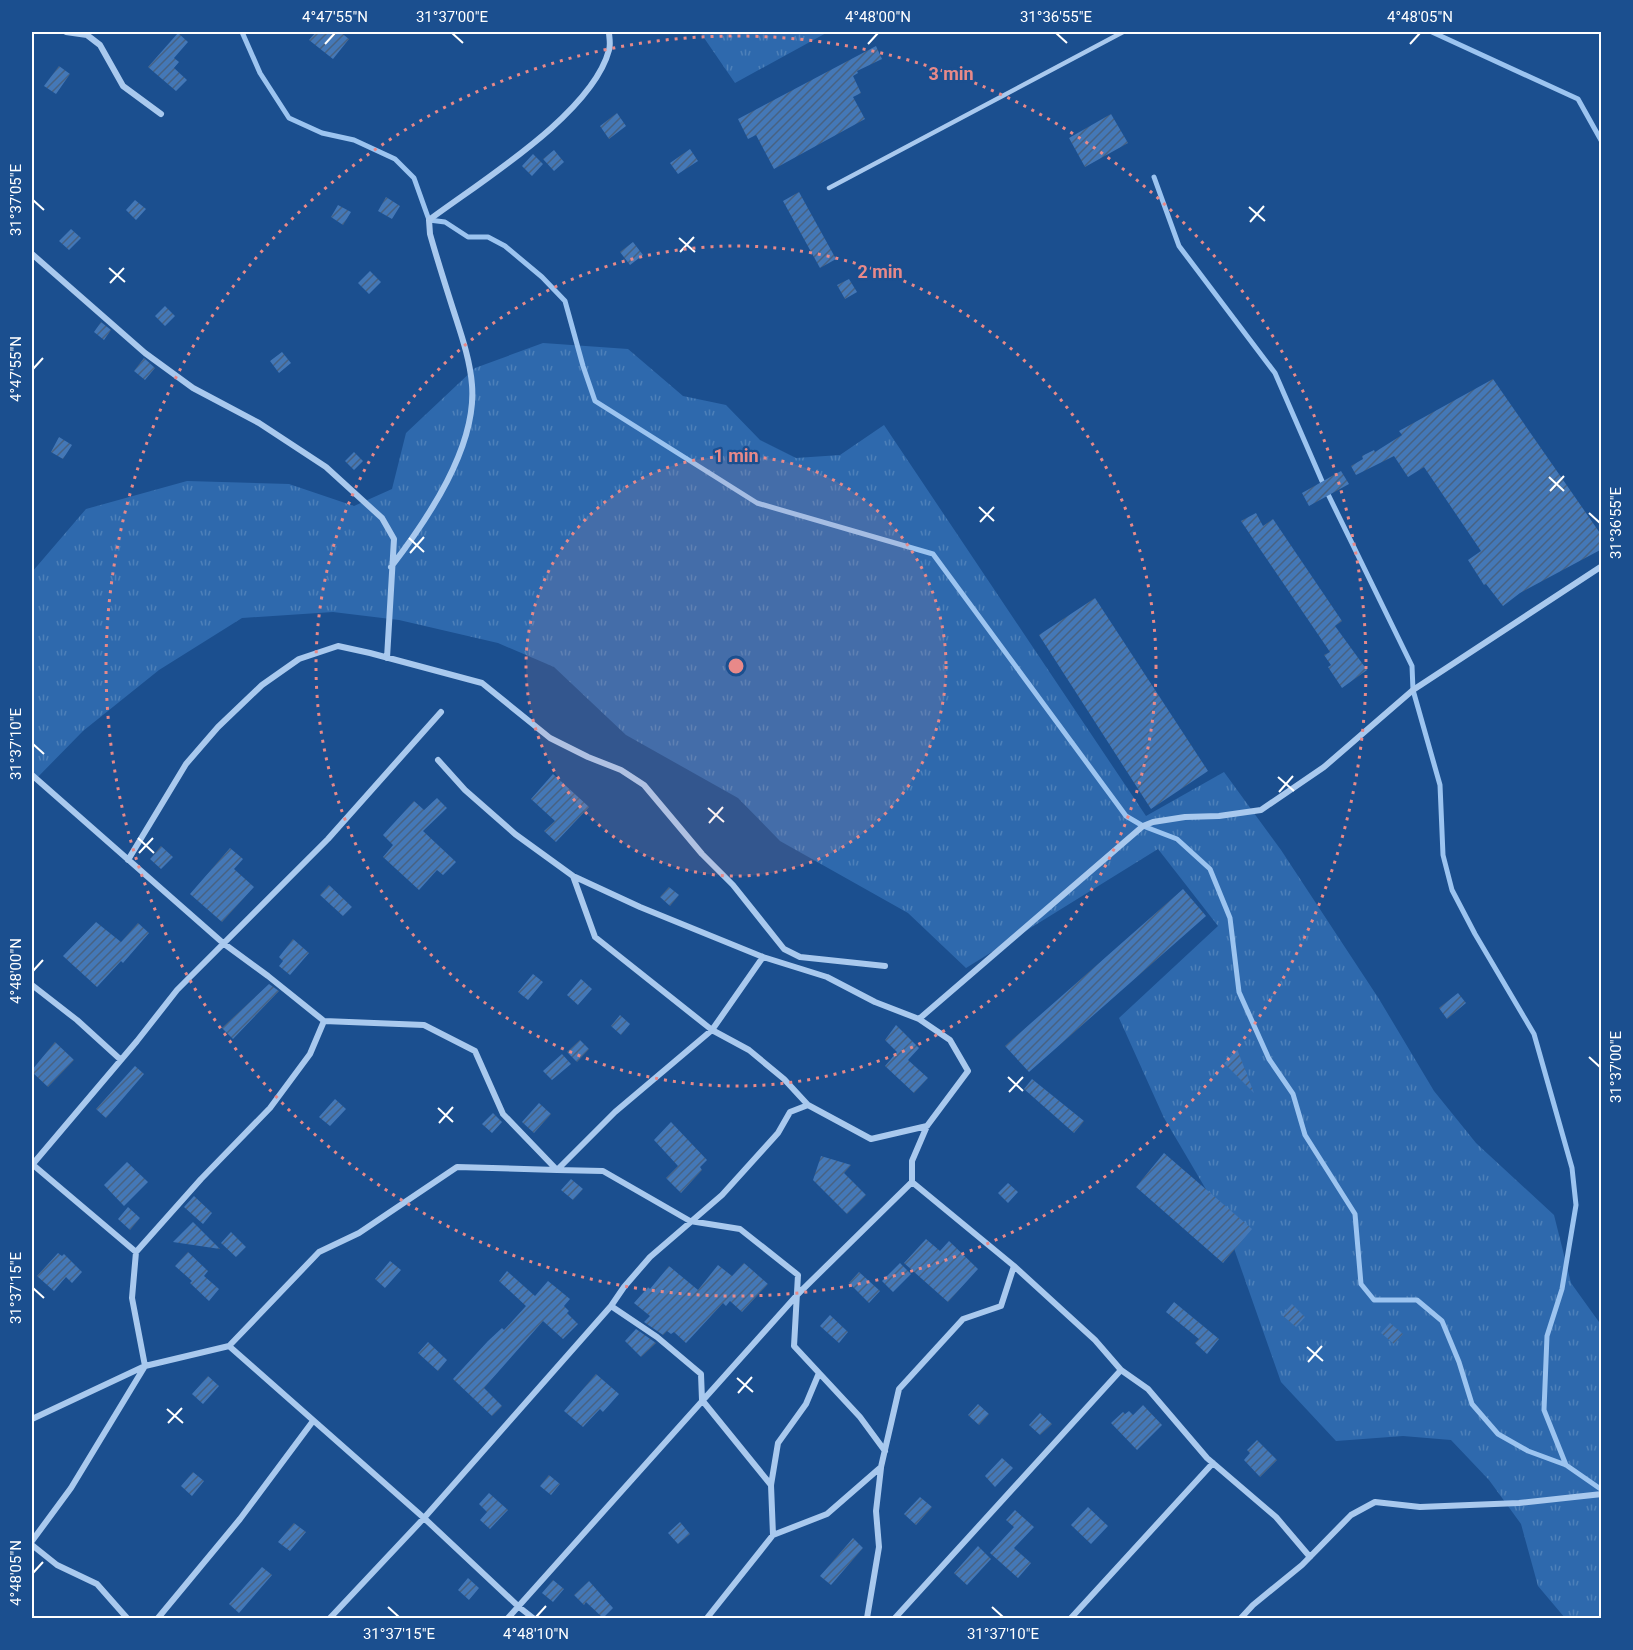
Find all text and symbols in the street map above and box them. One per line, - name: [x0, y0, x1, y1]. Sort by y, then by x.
- text: 4°47'55"N: [302, 8, 368, 26]
- text: 31°37'00"E: [416, 8, 489, 26]
- text: 4°48'00"N: [845, 8, 911, 26]
- text: 31°36'55"E: [1020, 8, 1093, 26]
- text: 4°48'05"N: [1387, 8, 1453, 26]
- text: 3 min: [928, 63, 974, 84]
- text: 31°37'05"E: [7, 163, 25, 236]
- text: 2 min: [857, 261, 903, 282]
- text: 4°47'55"N: [7, 336, 25, 402]
- text: 1 min: [713, 445, 759, 466]
- text: 31°36'55"E: [1607, 486, 1625, 559]
- centre of rings: [726, 656, 746, 676]
- text: 31°37'10"E: [7, 707, 25, 780]
- text: 4°48'00"N: [7, 938, 25, 1004]
- text: 31°37'00"E: [1607, 1030, 1625, 1103]
- text: 31°37'15"E: [7, 1251, 25, 1324]
- text: 4°48'05"N: [7, 1540, 25, 1606]
- text: 31°37'15"E: [363, 1625, 436, 1643]
- text: 4°48'10"N: [503, 1625, 569, 1643]
- text: 31°37'10"E: [967, 1625, 1040, 1643]

